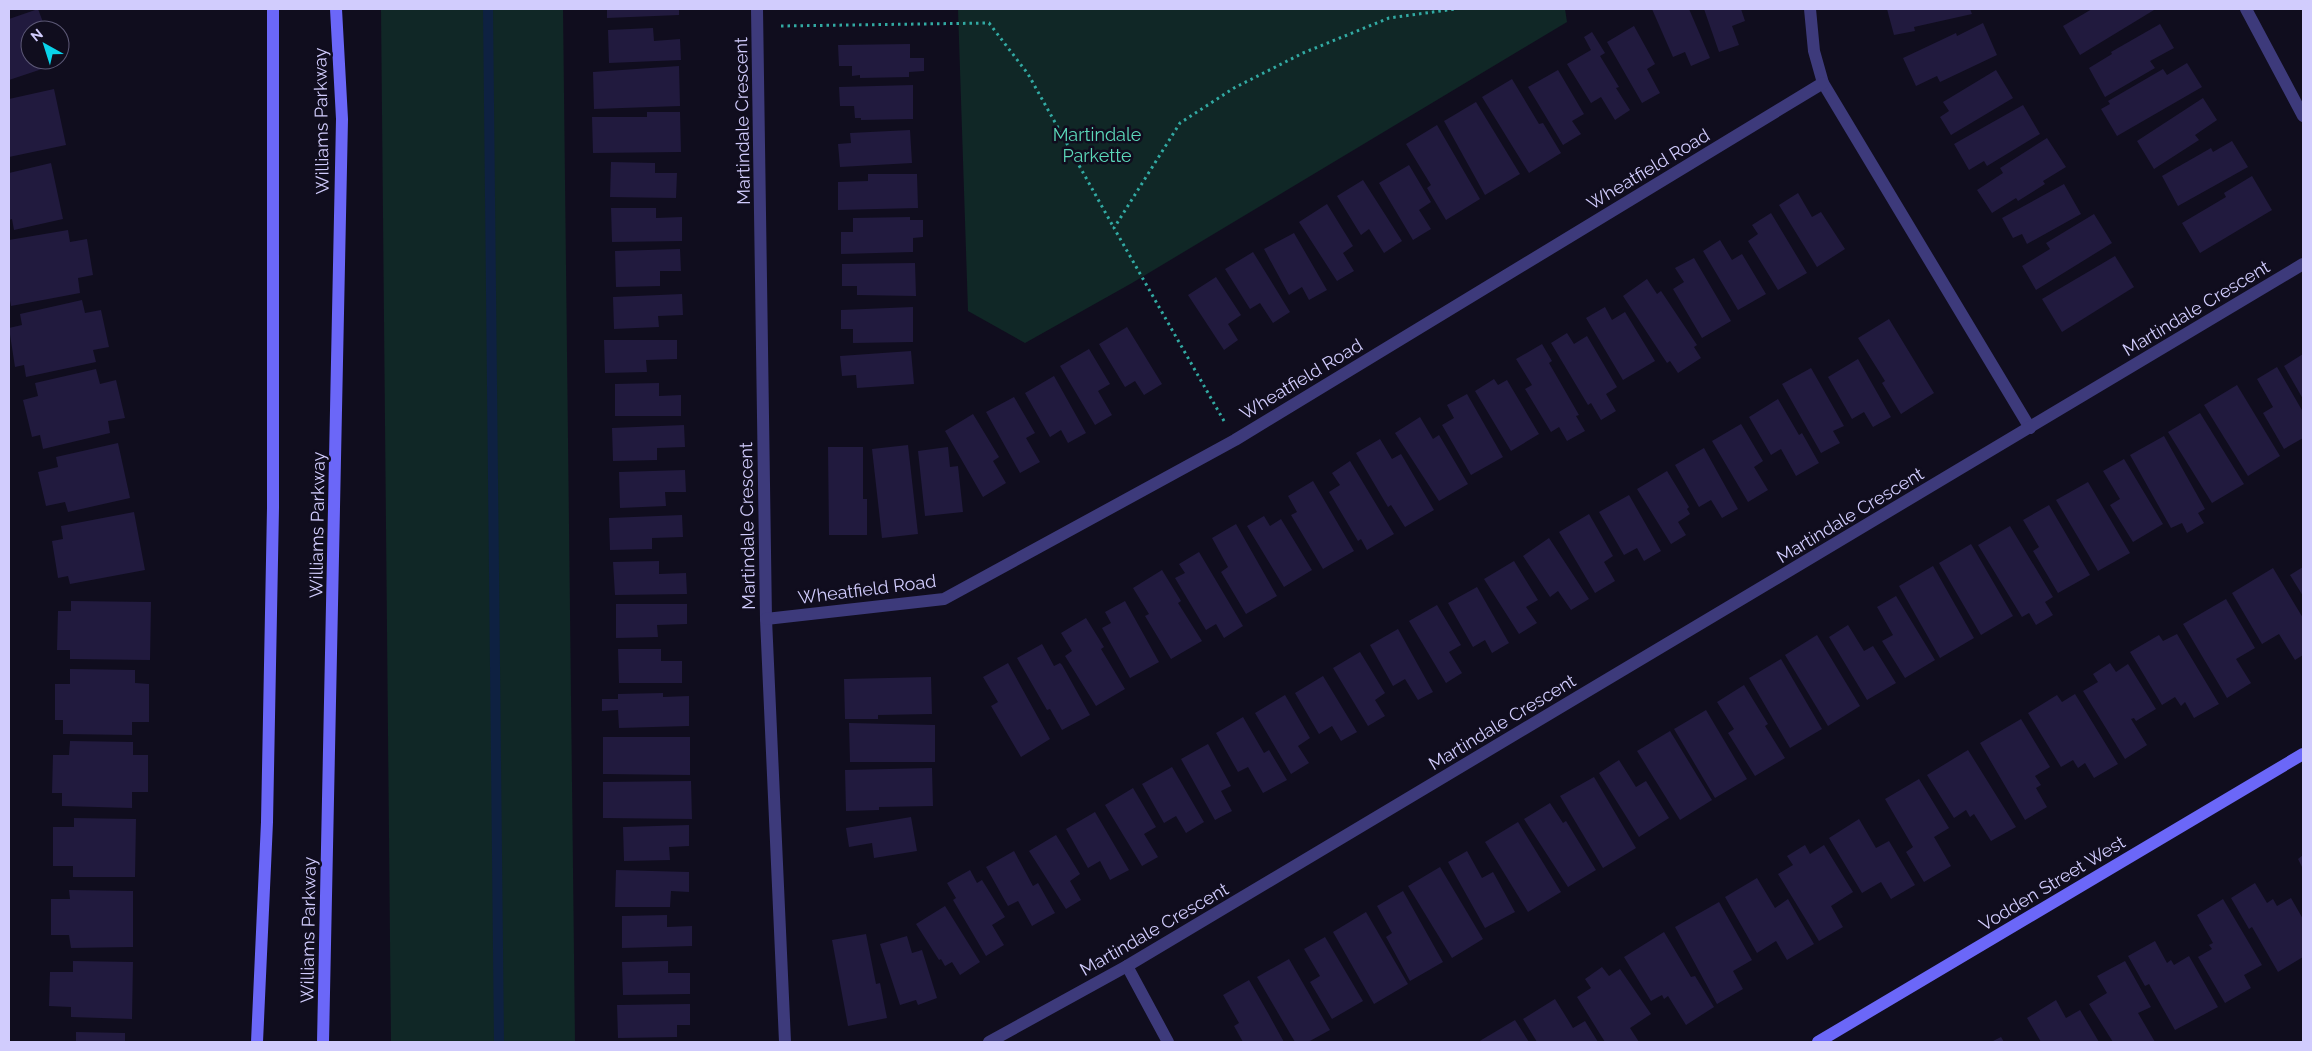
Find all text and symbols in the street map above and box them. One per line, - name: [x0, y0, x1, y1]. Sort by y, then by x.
- north arrow: [20, 20, 70, 70]
- text: N: [28, 25, 46, 44]
- street label: Martindale Crescent: [730, 37, 754, 205]
- street label: Williams Parkway: [309, 47, 333, 194]
- park label: Martindale Parkette: [1053, 124, 1142, 166]
- street label: Wheatfield Road: [1583, 124, 1713, 214]
- street label: Martindale Crescent: [2119, 256, 2273, 360]
- street label: Wheatfield Road: [1236, 334, 1366, 424]
- street label: Martindale Crescent: [735, 442, 759, 610]
- street label: Williams Parkway: [305, 451, 329, 598]
- street label: Martindale Crescent: [1773, 463, 1927, 567]
- street label: Wheatfield Road: [797, 570, 937, 608]
- street label: Martindale Crescent: [1425, 670, 1579, 774]
- street label: Vodden Street West: [1975, 831, 2129, 935]
- street label: Williams Parkway: [296, 856, 320, 1003]
- street label: Martindale Crescent: [1076, 878, 1232, 980]

